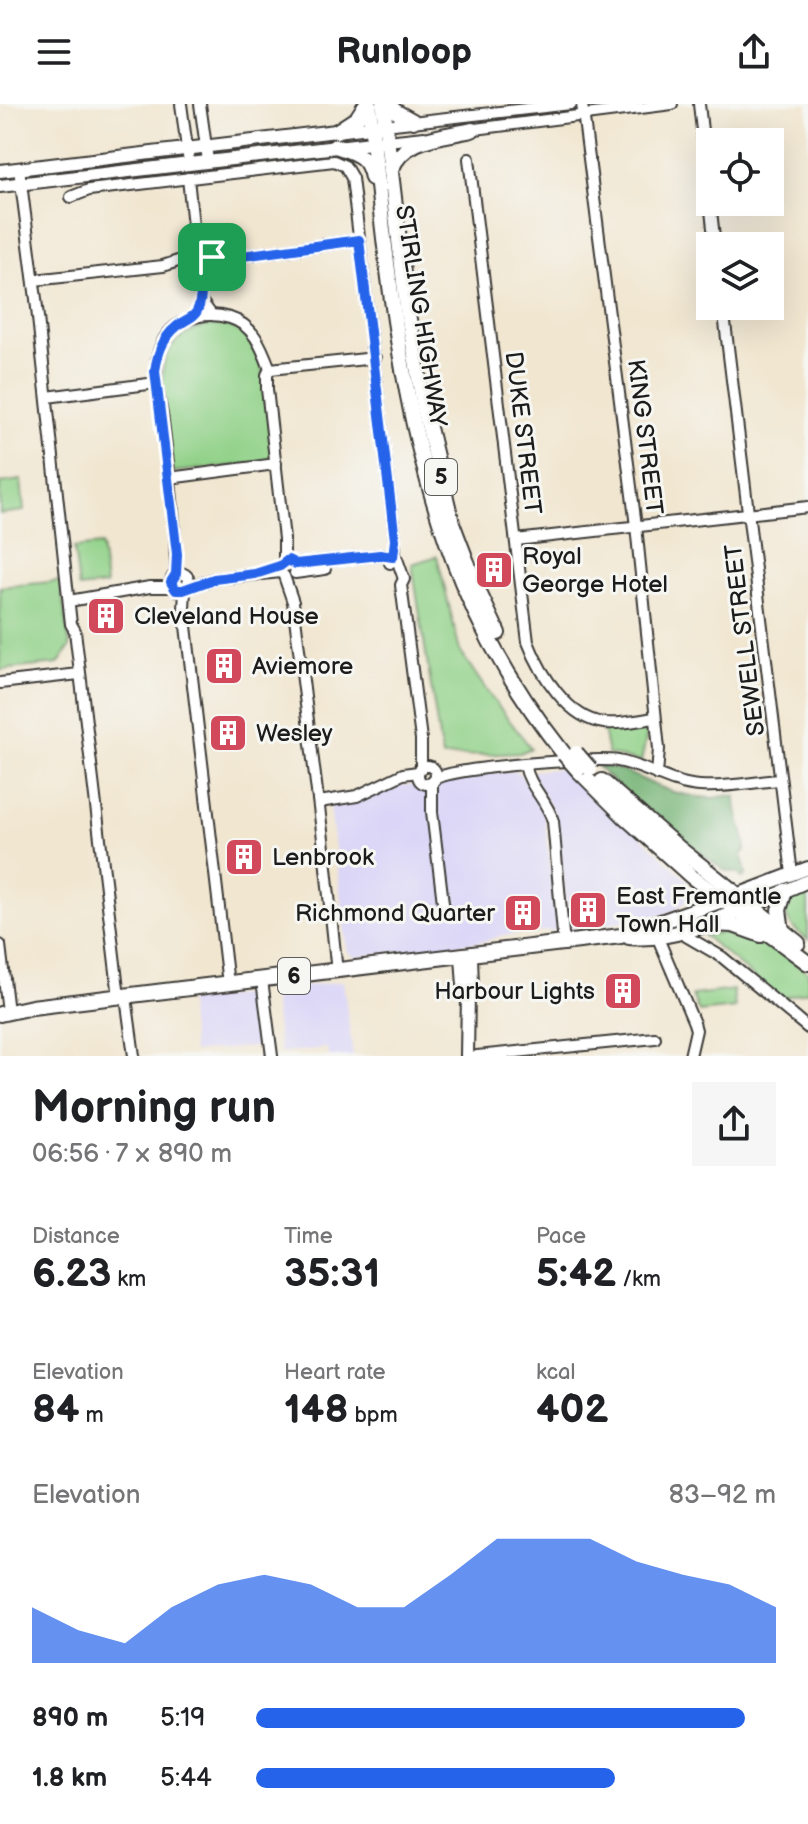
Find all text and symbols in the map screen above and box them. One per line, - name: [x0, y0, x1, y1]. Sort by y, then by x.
- icon: menu: [32, 30, 76, 74]
- icon: share: [732, 30, 776, 74]
- text: Runloop: [336, 31, 472, 74]
- map controls: [696, 128, 784, 320]
- button: locate: [696, 128, 784, 216]
- street label: STIRLING HIGHWAY: [389, 203, 453, 430]
- pin: [178, 223, 246, 291]
- button: layers: [696, 232, 784, 320]
- icon: arrive: [190, 235, 234, 279]
- street label: DUKE STREET: [499, 350, 547, 517]
- street label: KING STREET: [621, 358, 669, 517]
- road number: 5: [425, 459, 457, 495]
- place label: Royal George Hotel: [522, 542, 668, 599]
- street label: SEWELL STREET: [719, 542, 771, 738]
- building icon: Royal George Hotel: [473, 549, 515, 591]
- building icon: Cleveland House: [85, 595, 127, 637]
- place label: Cleveland House: [134, 602, 319, 631]
- building icon: Aviemore: [203, 645, 245, 687]
- place label: Aviemore: [252, 652, 353, 681]
- building icon: Wesley: [207, 712, 249, 754]
- place label: Wesley: [256, 719, 333, 748]
- building icon: Lenbrook: [223, 836, 265, 878]
- place label: Lenbrook: [272, 843, 374, 872]
- place label: East Fremantle Town Hall: [616, 882, 782, 939]
- building icon: East Fremantle Town Hall: [567, 889, 609, 931]
- building icon: Richmond Quarter: [502, 892, 544, 934]
- place label: Richmond Quarter: [295, 899, 495, 928]
- road number: 6: [278, 958, 310, 994]
- building icon: Harbour Lights: [602, 970, 644, 1012]
- place label: Harbour Lights: [434, 977, 595, 1006]
- text: Morning run: [32, 1082, 276, 1135]
- button: share: [692, 1082, 776, 1166]
- text: 06:56 · 7 × 890 m: [32, 1139, 232, 1170]
- text: Distance: [32, 1223, 120, 1250]
- text: Time: [284, 1223, 333, 1250]
- text: Pace: [536, 1223, 586, 1250]
- text: 6.23: [32, 1250, 111, 1298]
- text: 35:31: [284, 1250, 380, 1298]
- text: 5:42: [536, 1250, 616, 1298]
- text: km: [111, 1266, 146, 1293]
- text: /km: [616, 1266, 661, 1293]
- text: Elevation: [32, 1359, 124, 1386]
- text: Heart rate: [284, 1359, 386, 1386]
- text: kcal: [536, 1359, 575, 1386]
- text: 84: [32, 1386, 80, 1434]
- text: 148: [284, 1386, 348, 1434]
- text: 402: [536, 1386, 608, 1434]
- text: m: [80, 1402, 104, 1429]
- text: bpm: [348, 1402, 398, 1429]
- text: Elevation: [32, 1480, 140, 1511]
- text: 83–92 m: [669, 1480, 776, 1511]
- text: 890 m: [32, 1703, 108, 1734]
- text: 5:19: [160, 1703, 205, 1734]
- text: 1.8 km: [32, 1763, 107, 1794]
- text: 5:44: [160, 1763, 212, 1794]

